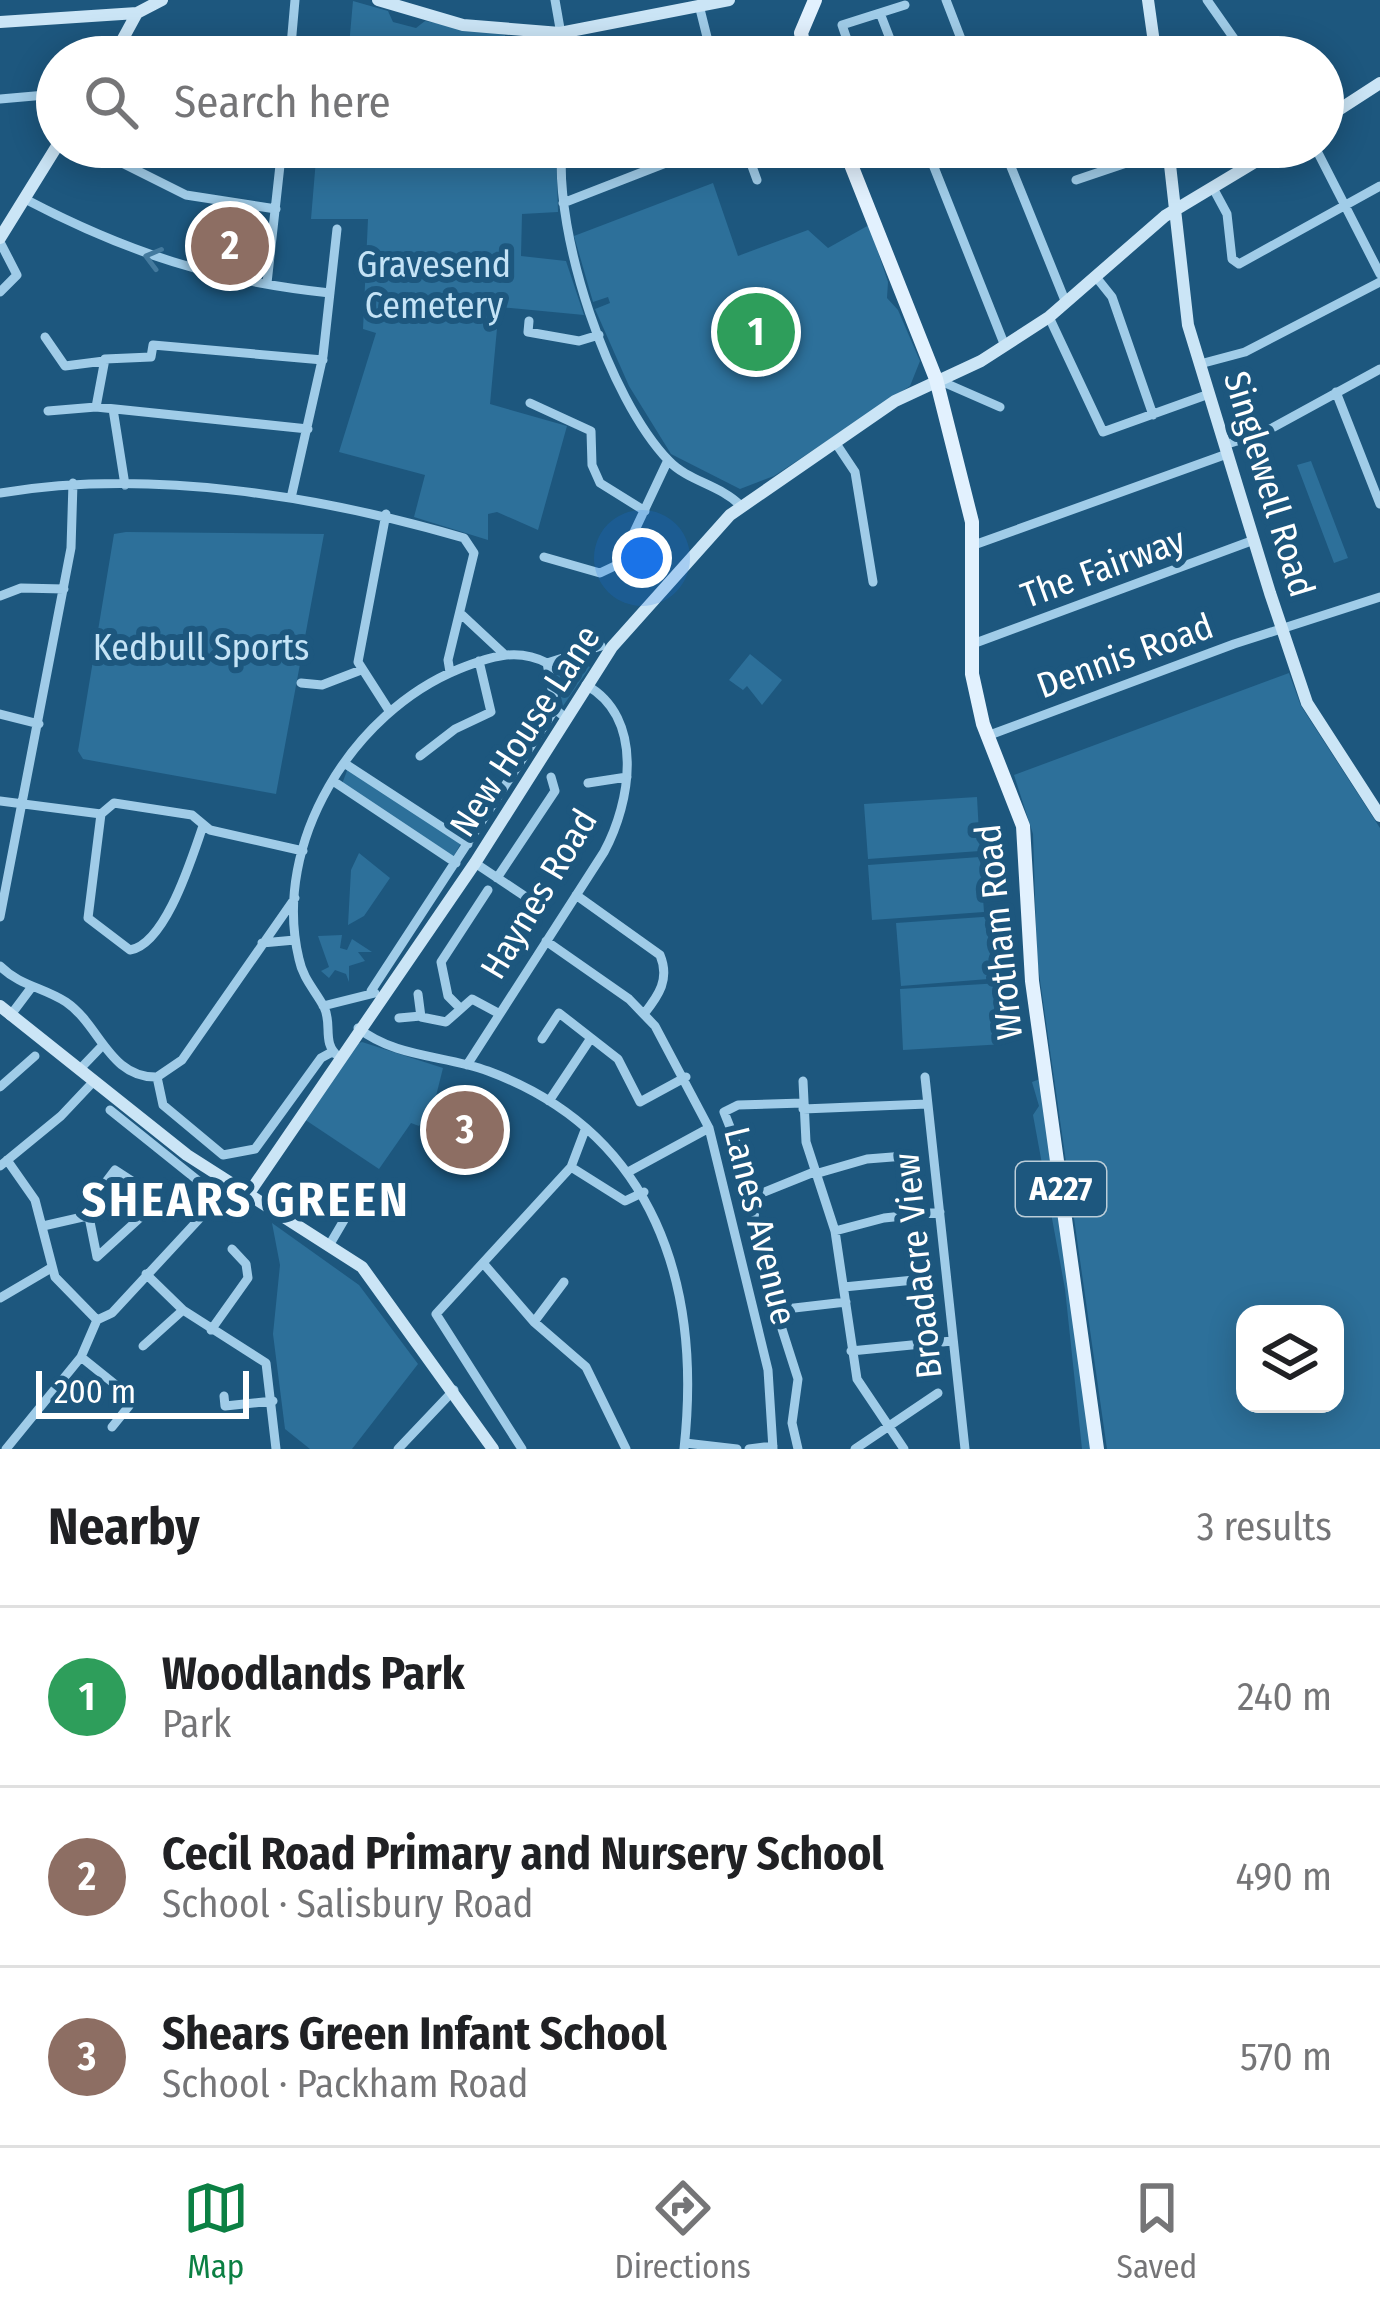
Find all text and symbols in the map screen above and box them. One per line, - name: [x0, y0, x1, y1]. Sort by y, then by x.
- search box: [36, 36, 1344, 168]
- icon: search: [78, 69, 144, 135]
- text: Search here: [174, 75, 391, 129]
- pin: 2: [191, 201, 269, 291]
- park label: Gravesend Cemetery: [357, 243, 511, 328]
- one-way arrow: [143, 247, 164, 272]
- pin: 1: [717, 287, 795, 377]
- street label: Singlewell Road: [1214, 366, 1324, 602]
- street label: The Fairway: [1015, 518, 1191, 618]
- your location: [612, 528, 672, 588]
- street label: Dennis Road: [1031, 604, 1219, 708]
- street label: New House Lane: [440, 617, 610, 845]
- park label: Kedbull Sports: [93, 626, 309, 670]
- street label: Haynes Road: [471, 801, 607, 987]
- street label: Wrotham Road: [966, 822, 1032, 1042]
- pin: 3: [426, 1085, 504, 1175]
- street label: Lanes Avenue: [714, 1123, 806, 1329]
- street label: Broadacre View: [884, 1151, 952, 1381]
- road number: A227: [1016, 1162, 1106, 1216]
- district label: SHEARS GREEN: [81, 1171, 411, 1229]
- map controls: [1236, 1305, 1344, 1413]
- button: layers: [1236, 1305, 1344, 1413]
- scale bar: [36, 1365, 249, 1418]
- text: 200 m: [54, 1372, 136, 1412]
- text: Nearby: [48, 1496, 200, 1558]
- text: 3 results: [1197, 1504, 1332, 1550]
- text: Woodlands Park: [162, 1647, 465, 1701]
- text: 1: [79, 1674, 95, 1720]
- text: 240 m: [1237, 1674, 1332, 1720]
- text: Park: [162, 1701, 231, 1747]
- text: Cecil Road Primary and Nursery School: [162, 1827, 883, 1881]
- text: 2: [78, 1854, 96, 1900]
- text: 490 m: [1235, 1854, 1332, 1900]
- text: School · Salisbury Road: [162, 1881, 534, 1927]
- text: Shears Green Infant School: [162, 2007, 667, 2061]
- text: 3: [78, 2034, 96, 2080]
- text: 570 m: [1240, 2034, 1332, 2080]
- text: School · Packham Road: [162, 2061, 529, 2107]
- tab: Map: [183, 2175, 249, 2287]
- tab: Directions: [614, 2175, 751, 2287]
- tab: Saved: [1117, 2175, 1197, 2287]

